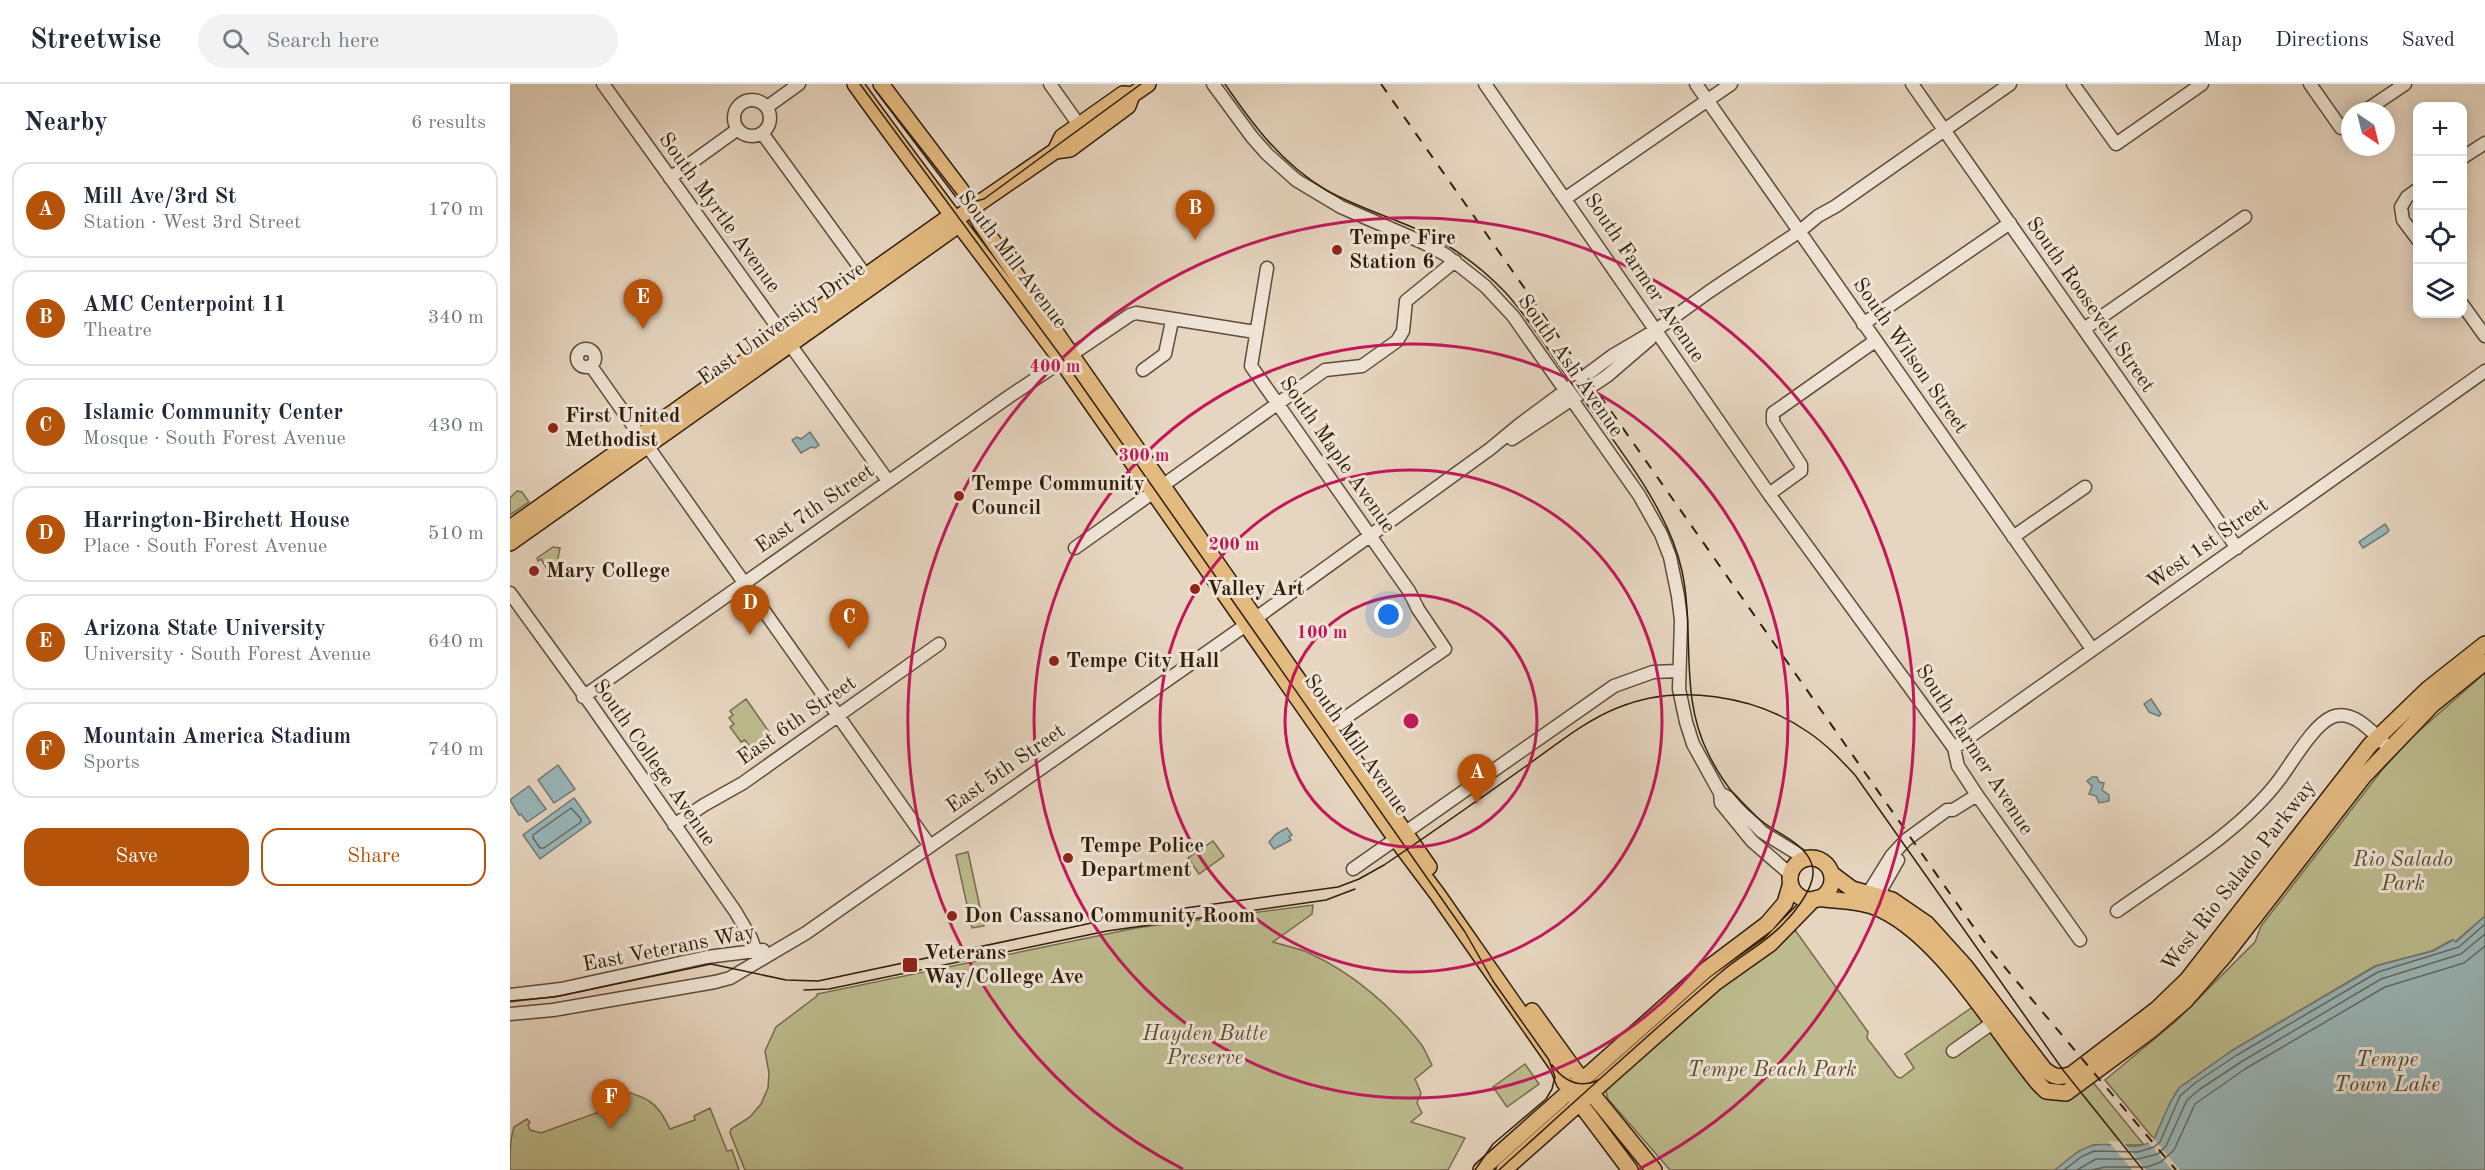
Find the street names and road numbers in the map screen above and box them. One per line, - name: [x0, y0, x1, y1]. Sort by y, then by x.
- street label: South Myrtle Avenue: [654, 129, 784, 297]
- street label: South Mill Avenue: [954, 187, 1070, 333]
- street label: South Farmer Avenue: [1580, 190, 1708, 366]
- street label: South Roosevelt Street: [2022, 214, 2158, 396]
- street label: East University Drive: [695, 258, 869, 390]
- street label: South Wilson Street: [1848, 274, 1972, 438]
- street label: South Ash Avenue: [1513, 291, 1627, 441]
- street label: South Maple Avenue: [1275, 373, 1399, 537]
- street label: East 7th Street: [752, 460, 878, 558]
- street label: West 1st Street: [2144, 495, 2272, 593]
- street label: South Farmer Avenue: [1911, 661, 2037, 839]
- street label: South Mill Avenue: [1300, 671, 1412, 819]
- street label: East 6th Street: [734, 672, 860, 770]
- street label: South College Avenue: [589, 676, 719, 850]
- street label: East 5th Street: [943, 720, 1069, 818]
- street label: West Rio Salado Parkway: [2158, 776, 2320, 976]
- street label: East Veterans Way: [581, 922, 757, 976]

